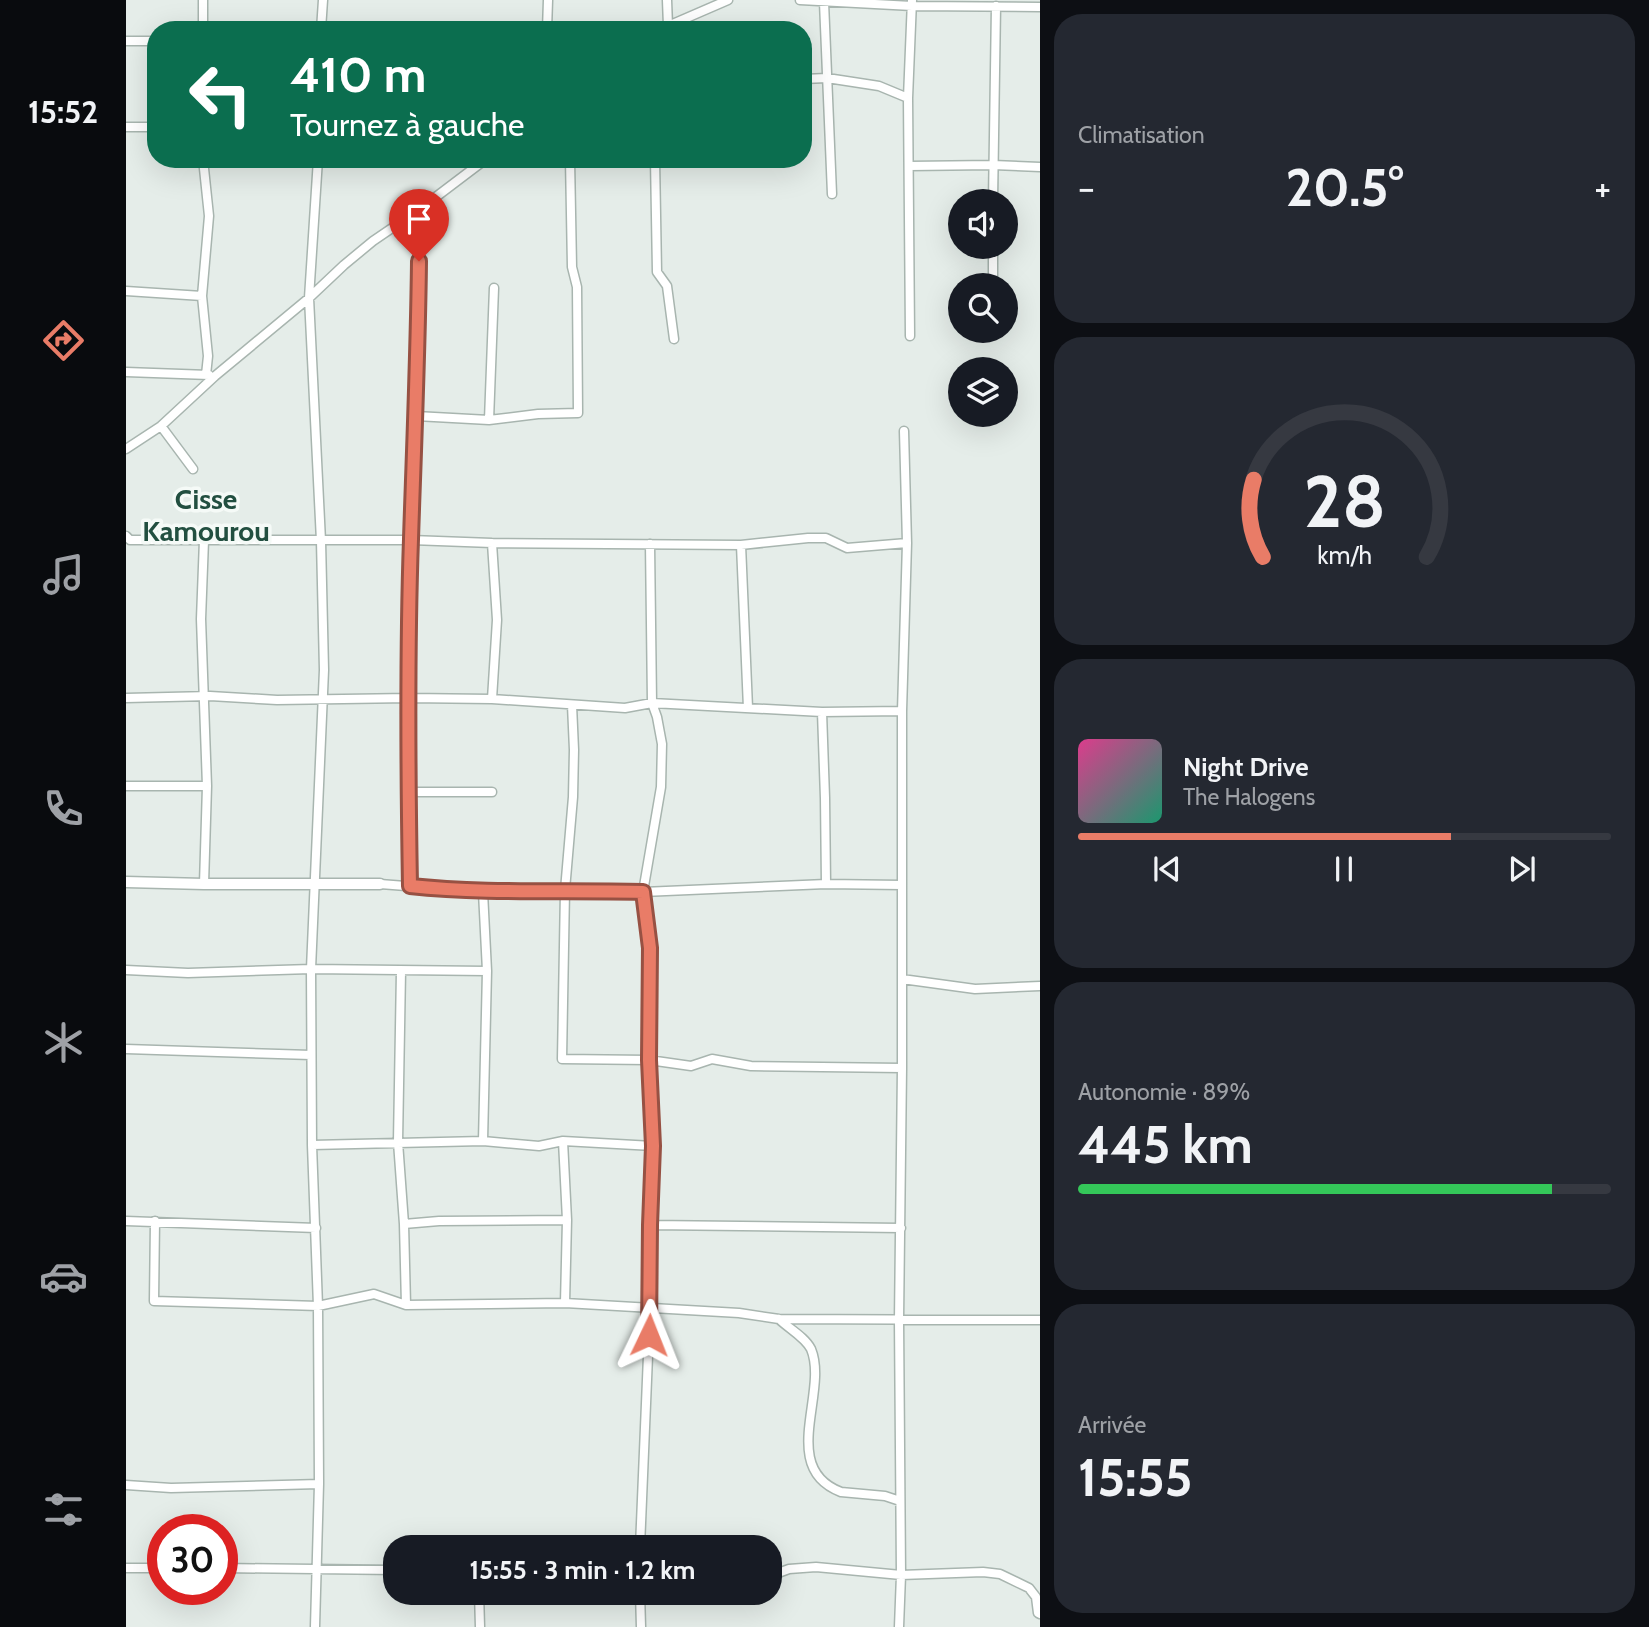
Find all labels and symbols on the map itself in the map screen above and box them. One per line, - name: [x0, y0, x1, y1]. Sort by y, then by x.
- pin: [389, 189, 449, 261]
- district label: Cisse Kamourou: [142, 482, 270, 548]
- position arrow: [612, 1298, 686, 1372]
- speed limit sign: 30: [147, 1514, 238, 1605]

